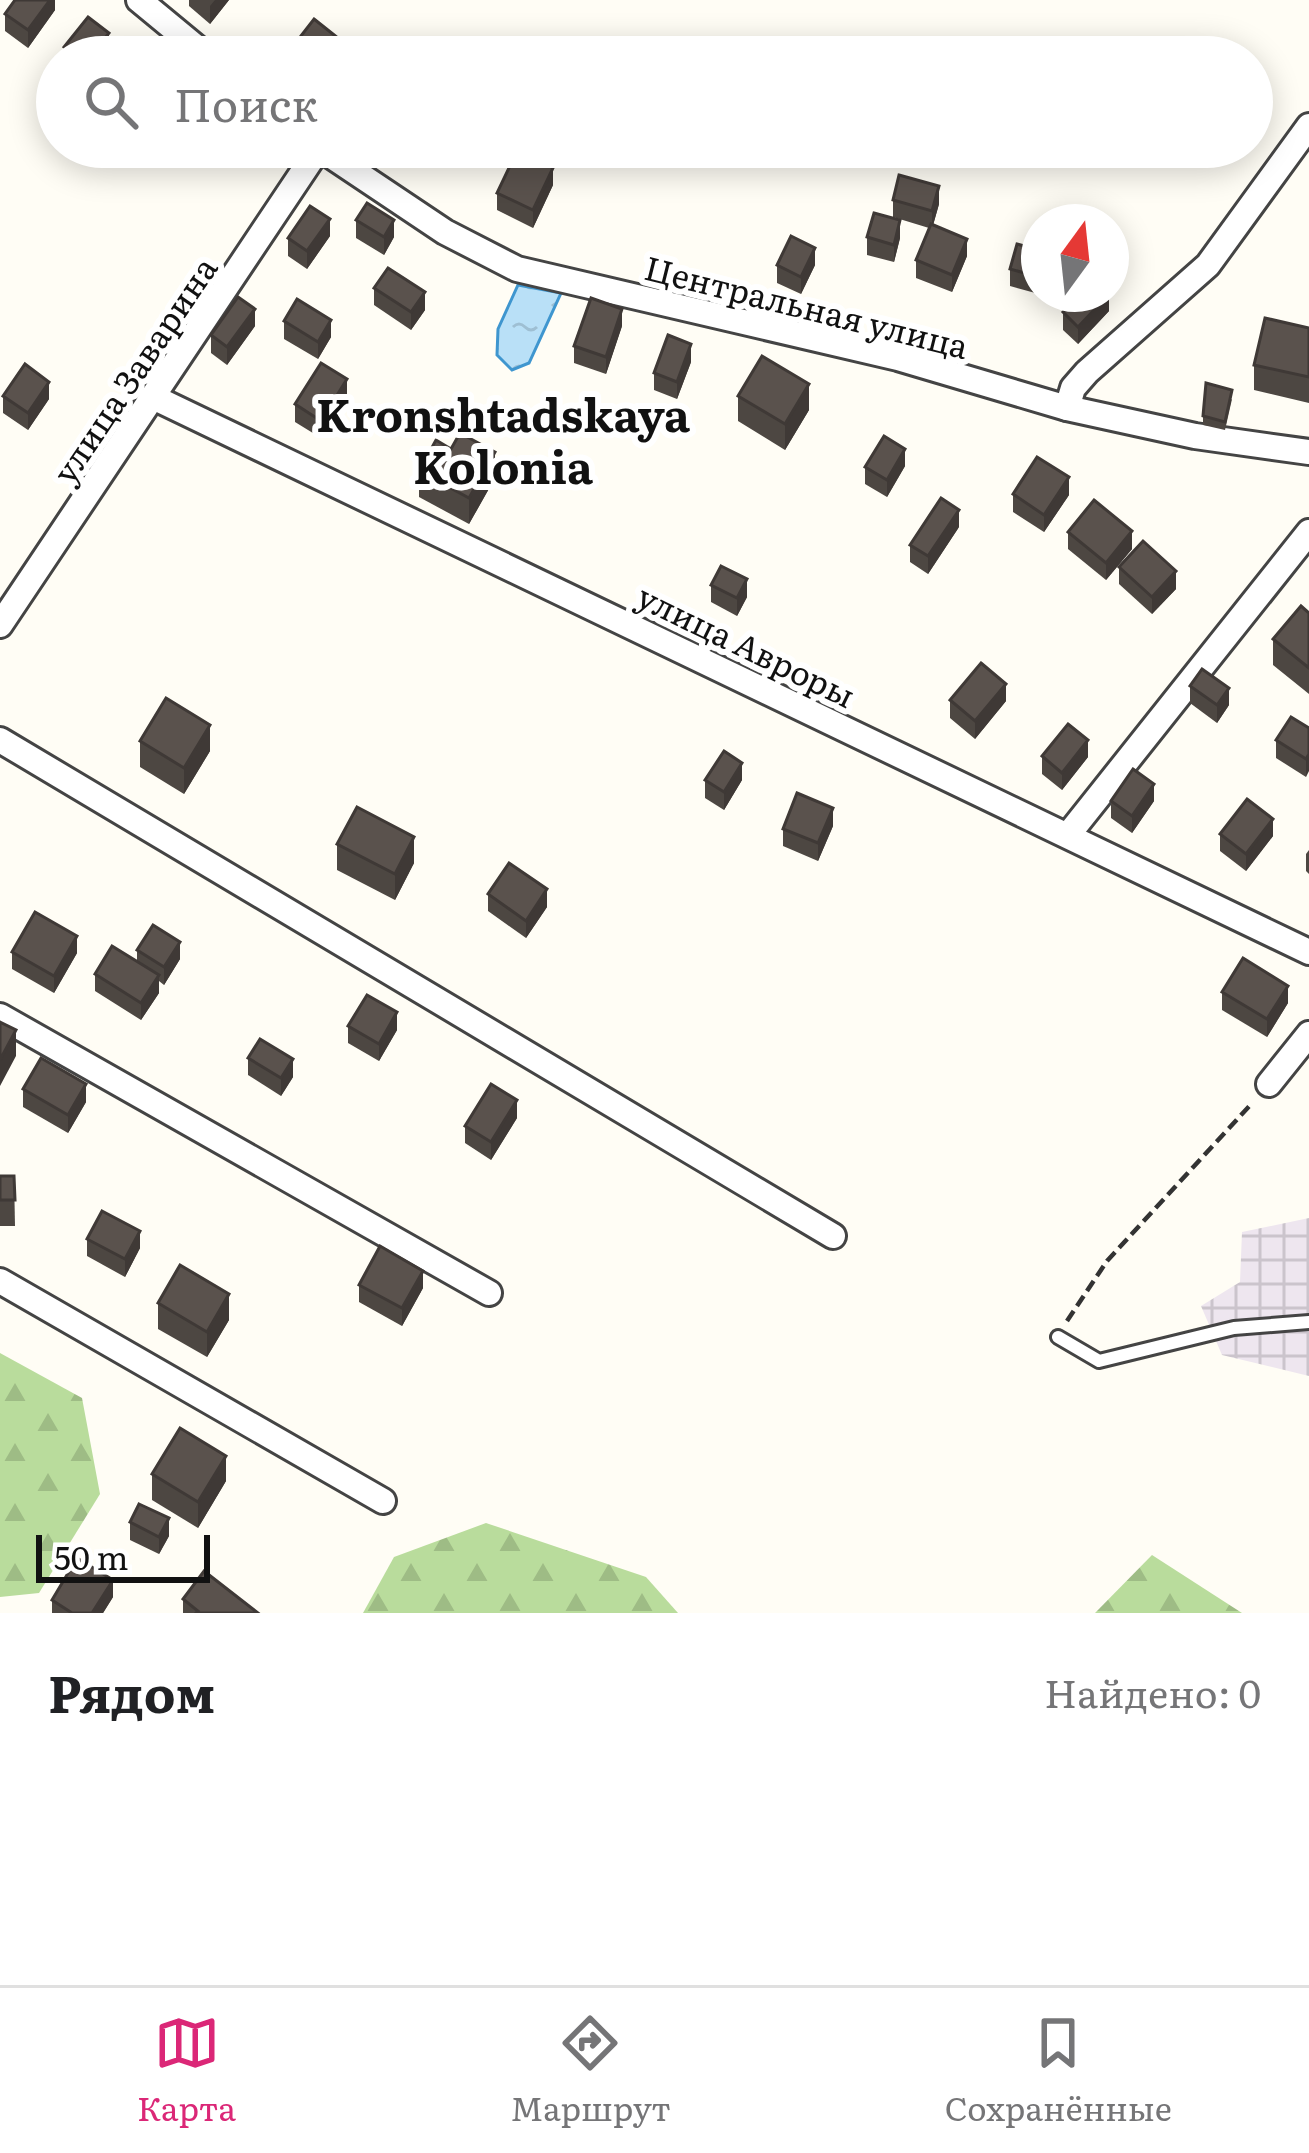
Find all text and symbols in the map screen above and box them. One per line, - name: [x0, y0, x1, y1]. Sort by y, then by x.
- search box: [36, 36, 1273, 168]
- icon: search: [78, 69, 144, 135]
- text: Поиск: [174, 69, 318, 136]
- north arrow: [1021, 204, 1129, 312]
- street label: Центральная улица: [640, 241, 974, 369]
- street label: улица Заварина: [39, 246, 227, 492]
- district label: Kronshtadskaya Kolonia: [316, 379, 690, 498]
- street label: улица Авроры: [630, 570, 864, 718]
- scale bar: [36, 1529, 210, 1582]
- text: 50 m: [54, 1531, 128, 1580]
- text: Рядом: [48, 1653, 215, 1729]
- text: Найдено: 0: [1044, 1662, 1261, 1720]
- tab: Карта: [137, 2010, 236, 2131]
- tab: Маршрут: [510, 2010, 671, 2131]
- tab: Сохранённые: [945, 2010, 1172, 2131]

